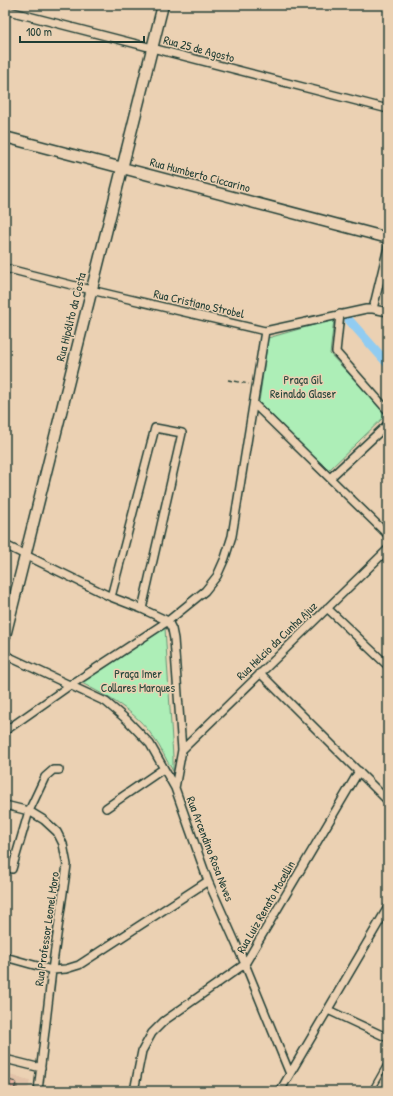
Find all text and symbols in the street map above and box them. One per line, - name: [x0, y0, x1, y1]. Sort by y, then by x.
- scale bar: [20, 18, 144, 44]
- text: 100 m: [26, 23, 52, 40]
- street label: Rua 25 de Agosto: [162, 31, 237, 66]
- street label: Rua Humberto Ciccarino: [148, 153, 252, 196]
- street label: Rua Hipólito da Costa: [51, 271, 90, 363]
- street label: Rua Cristiano Strobel: [152, 285, 247, 322]
- park label: Praça Gil Reinaldo Glaser: [270, 371, 336, 402]
- street label: Rua Helcio da Cunha Ajuz: [233, 598, 321, 684]
- park label: Praça Imer Collares Marques: [101, 665, 176, 696]
- street label: Rua Arcendino Rosa Neves: [183, 794, 238, 904]
- street label: Rua Luiz Renato Mocellin: [232, 857, 299, 956]
- street label: Rua Professor Leonel Moro: [30, 871, 63, 987]

